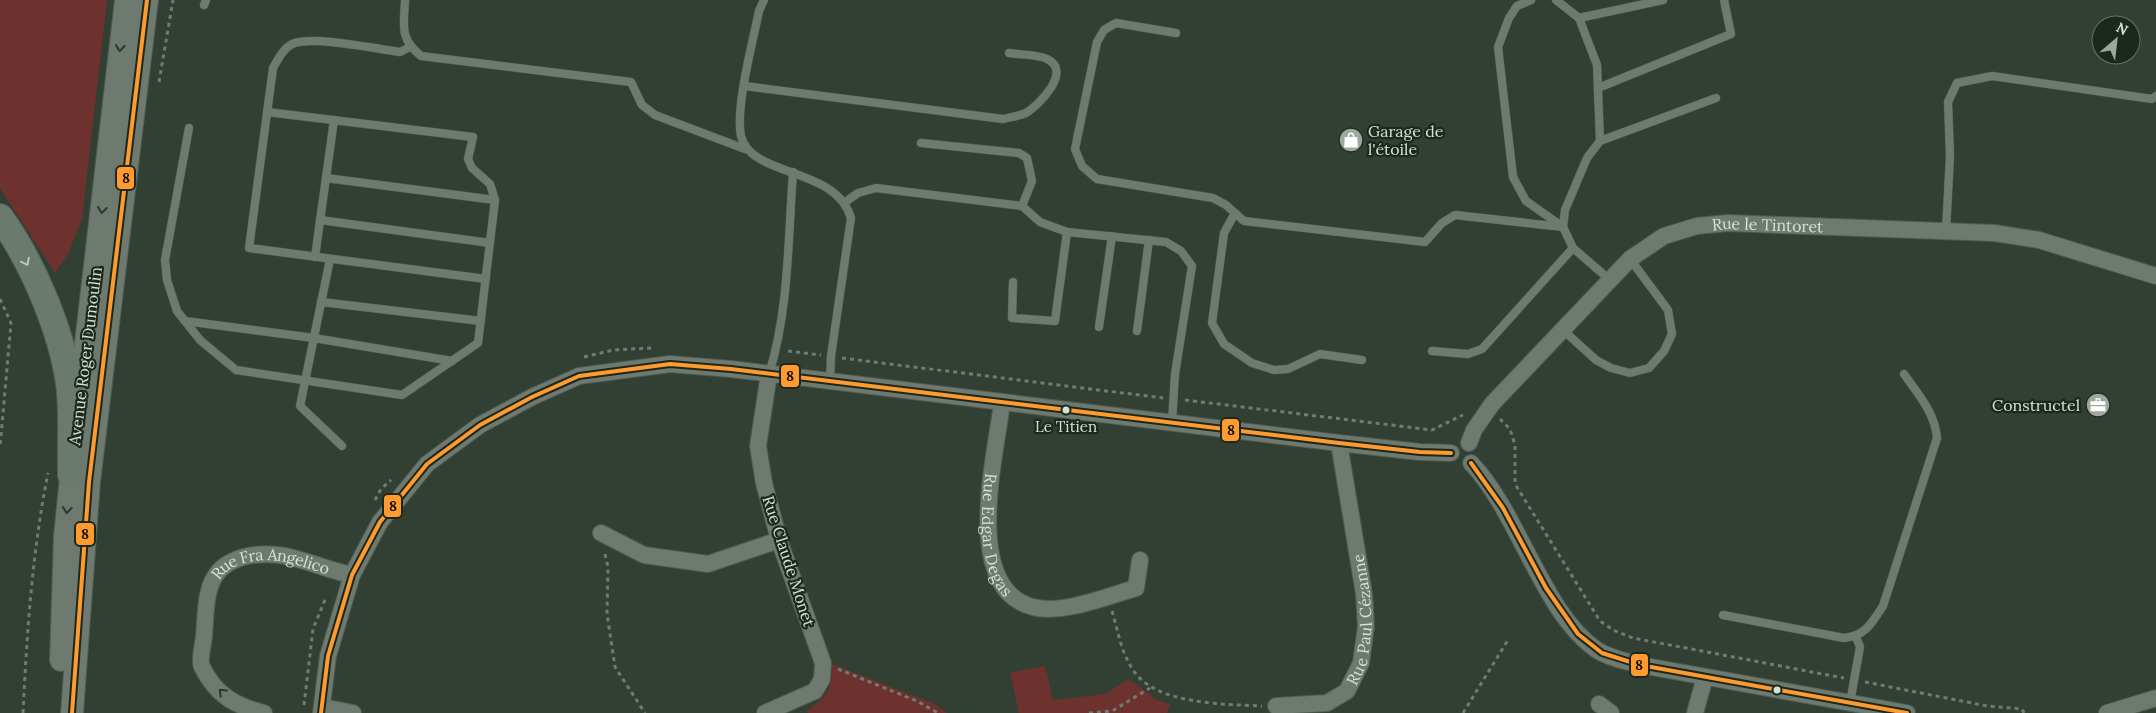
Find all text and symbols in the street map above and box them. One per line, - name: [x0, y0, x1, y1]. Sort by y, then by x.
- north arrow: [2091, 15, 2141, 65]
- text: N: [2113, 18, 2131, 39]
- one-way arrow: [115, 45, 126, 53]
- place label: Garage de l'étoile: [1368, 121, 1444, 159]
- shop icon: Garage de l'étoile: [1338, 127, 1364, 153]
- line badge: 8: [116, 166, 135, 190]
- text: 8: [122, 169, 130, 187]
- one-way arrow: [97, 206, 108, 214]
- street label: Rue le Tintoret: [1711, 213, 1824, 237]
- one-way arrow: [20, 257, 30, 266]
- street label: Avenue Roger Dumoulin: [64, 265, 106, 447]
- line badge: 8: [780, 364, 800, 388]
- text: 8: [786, 367, 794, 385]
- office icon: Constructel: [2085, 392, 2111, 418]
- place label: Constructel: [1992, 395, 2080, 415]
- marker: Le Titien: [1061, 405, 1071, 415]
- place label: Le Titien: [1035, 417, 1097, 436]
- line badge: 8: [1221, 418, 1240, 442]
- text: 8: [1227, 421, 1235, 439]
- street label: Rue Edgar Degas: [978, 472, 1017, 601]
- street label: Rue Claude Monet: [758, 493, 820, 630]
- line badge: 8: [383, 494, 402, 518]
- text: 8: [389, 497, 397, 515]
- one-way arrow: [62, 507, 73, 515]
- line badge: 8: [75, 522, 95, 546]
- text: 8: [81, 525, 89, 543]
- street label: Rue Fra Angelico: [206, 544, 332, 583]
- street label: Rue Paul Cézanne: [1342, 552, 1376, 688]
- line badge: 8: [1630, 653, 1649, 677]
- text: 8: [1635, 656, 1643, 674]
- unlabelled marker: [1772, 685, 1782, 695]
- one-way arrow: [218, 689, 227, 698]

